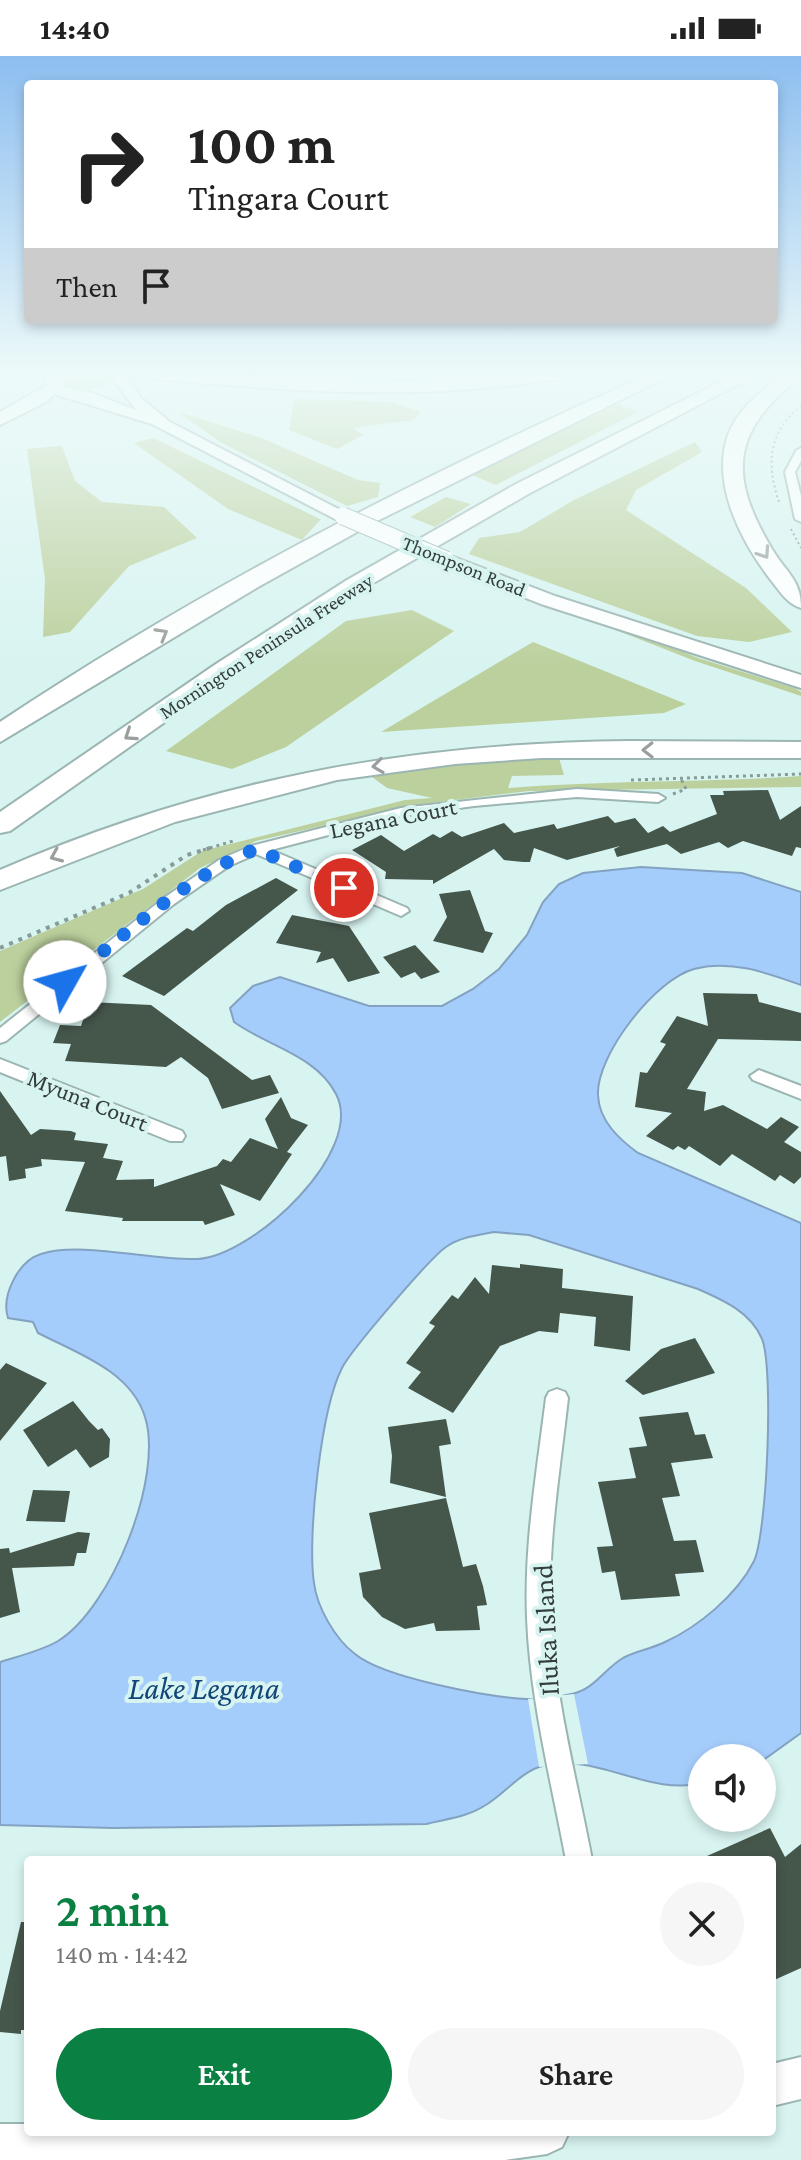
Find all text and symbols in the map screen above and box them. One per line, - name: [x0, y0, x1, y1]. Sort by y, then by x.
- text: 14:40: [40, 12, 110, 45]
- icon: right: [56, 112, 160, 216]
- text: 100 m: [188, 113, 335, 175]
- text: Tingara Court: [188, 178, 388, 218]
- icon: arrive: [134, 264, 178, 308]
- text: Then: [56, 270, 118, 303]
- street label: Thompson Road: [399, 531, 529, 602]
- one-way arrow: [754, 544, 769, 558]
- street label: Mornington Peninsula Freeway: [155, 568, 378, 724]
- one-way arrow: [153, 628, 167, 644]
- one-way arrow: [125, 725, 139, 740]
- one-way arrow: [641, 741, 654, 759]
- one-way arrow: [371, 758, 384, 775]
- street label: Legana Court: [327, 792, 460, 844]
- one-way arrow: [50, 846, 64, 862]
- pin: [310, 854, 378, 922]
- icon: arrive: [322, 866, 366, 910]
- position arrow: [23, 940, 107, 1024]
- street label: Myuna Court: [24, 1064, 153, 1137]
- street label: Iluka Island: [527, 1563, 565, 1697]
- water label: Lake Legana: [128, 1670, 280, 1706]
- map controls: [688, 1744, 776, 1832]
- button: sound: [688, 1744, 776, 1832]
- button: close: [660, 1882, 744, 1966]
- text: 2 min: [56, 1883, 169, 1936]
- text: 140 m · 14:42: [56, 1940, 188, 1969]
- button: Exit: [56, 2028, 392, 2120]
- button: Share: [408, 2028, 744, 2120]

